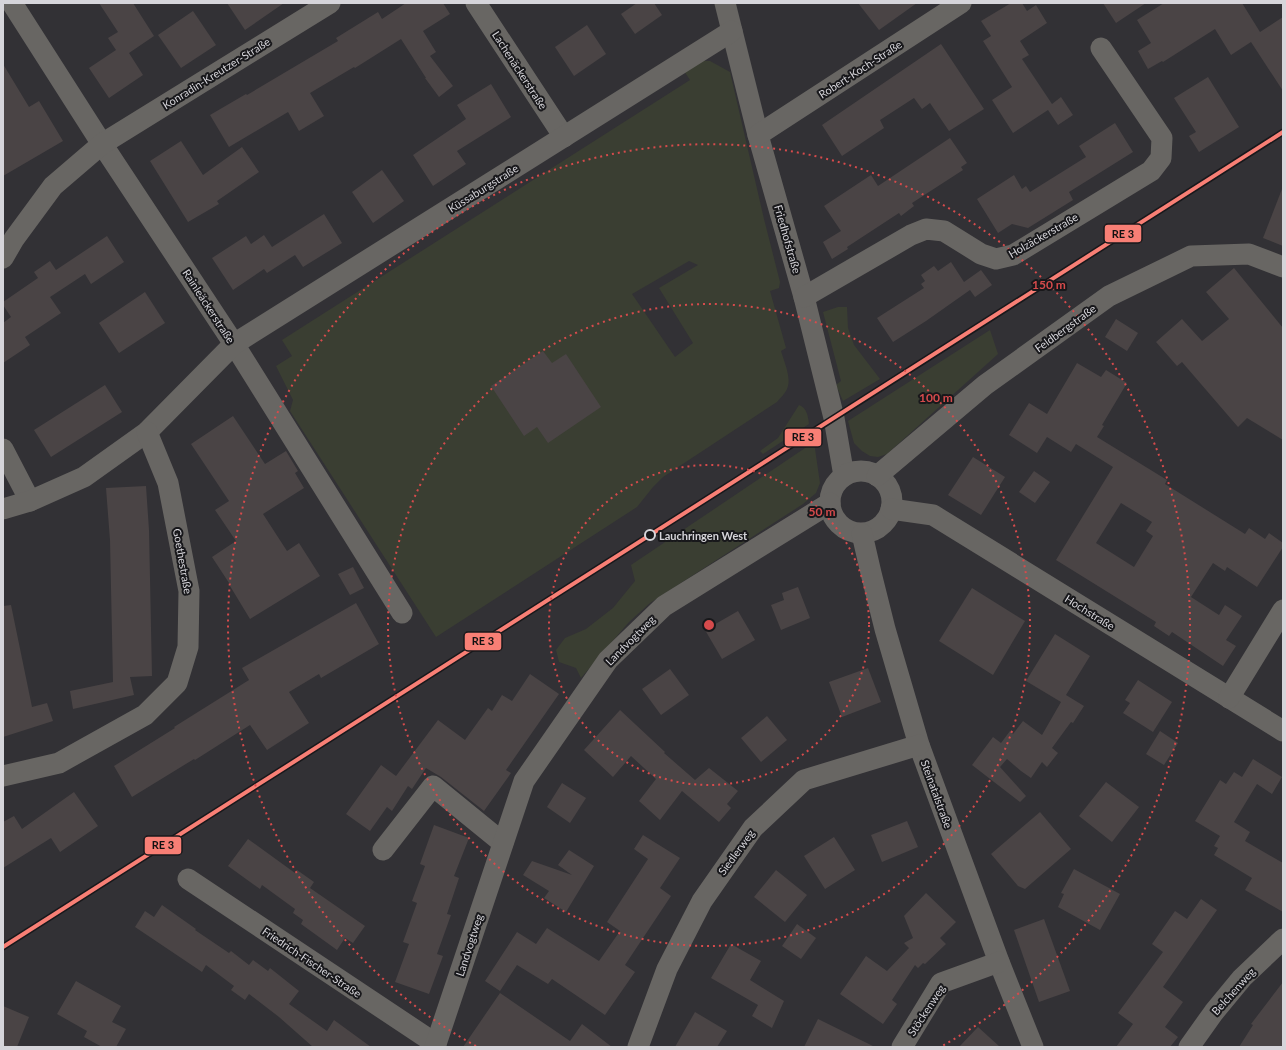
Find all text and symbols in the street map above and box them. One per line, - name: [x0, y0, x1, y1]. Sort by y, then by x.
- street label: Lachenäckerstraße: [490, 29, 550, 112]
- street label: Konradin-Kreutzer-Straße: [160, 34, 272, 111]
- street label: Robert-Koch-Straße: [816, 37, 904, 101]
- street label: Küssaburgstraße: [446, 161, 521, 215]
- street label: Friedhofstraße: [772, 203, 804, 275]
- street label: Holzäckerstraße: [1006, 210, 1080, 260]
- line badge: RE 3: [1104, 224, 1142, 243]
- text: RE 3: [1112, 227, 1134, 240]
- street label: Rainleäckerstraße: [180, 267, 238, 346]
- text: 150 m: [1032, 277, 1066, 292]
- street label: Feldbergstraße: [1032, 301, 1098, 354]
- text: 100 m: [919, 390, 953, 405]
- line badge: RE 3: [784, 428, 822, 447]
- text: RE 3: [792, 430, 814, 443]
- text: 50 m: [809, 504, 835, 519]
- street label: Goethestraße: [171, 527, 195, 595]
- marker: Lauchringen West: [644, 529, 656, 541]
- place label: Lauchringen West: [659, 529, 748, 542]
- street label: Hochstraße: [1063, 592, 1117, 632]
- street label: Landvogtweg: [602, 612, 658, 668]
- centre of rings: [702, 618, 716, 632]
- line badge: RE 3: [464, 632, 502, 651]
- text: RE 3: [472, 634, 494, 647]
- street label: Steinatalstraße: [919, 758, 955, 830]
- street label: Siedlerweg: [715, 827, 757, 877]
- line badge: RE 3: [144, 836, 182, 855]
- text: RE 3: [152, 838, 174, 851]
- street label: Landvogtweg: [453, 912, 485, 978]
- street label: Friedrich-Fischer-Straße: [260, 924, 364, 1000]
- street label: Belchenweg: [1208, 965, 1258, 1017]
- street label: Stöckenweg: [905, 982, 948, 1038]

